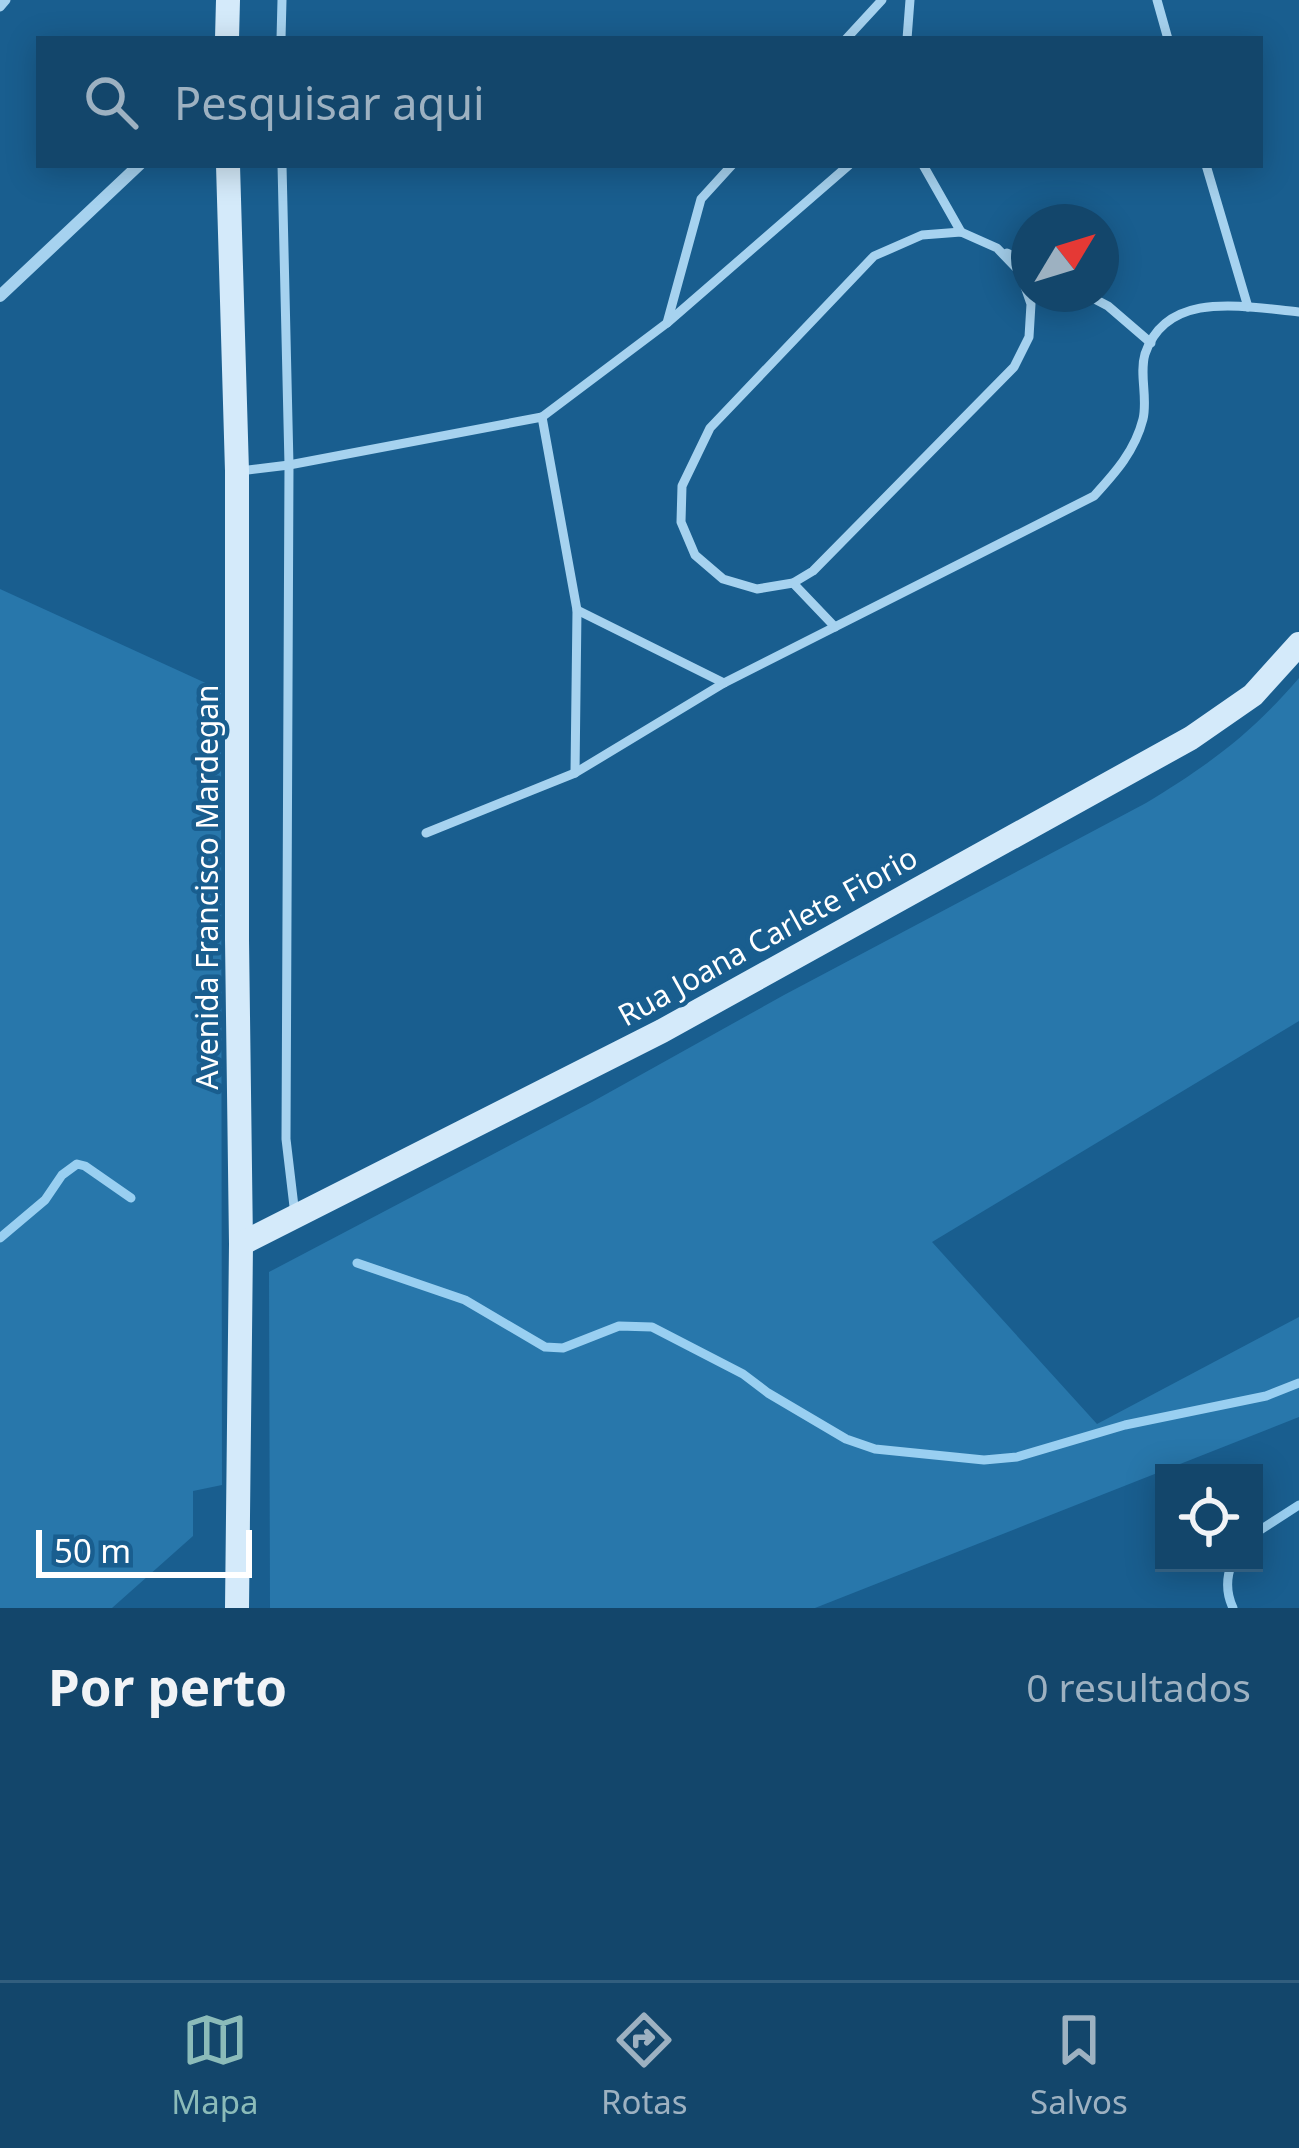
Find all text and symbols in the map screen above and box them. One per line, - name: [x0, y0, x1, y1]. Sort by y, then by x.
- search box: [36, 36, 1263, 168]
- icon: search: [78, 69, 144, 135]
- text: Pesquisar aqui: [174, 72, 485, 133]
- north arrow: [1011, 204, 1119, 312]
- street label: Avenida Francisco Mardegan: [186, 684, 227, 1090]
- street label: Rua Joana Carlete Fiorio: [610, 836, 924, 1035]
- map controls: [1155, 1464, 1263, 1572]
- button: locate: [1155, 1464, 1263, 1572]
- scale bar: [36, 1524, 252, 1577]
- text: 50 m: [54, 1528, 131, 1573]
- text: Por perto: [48, 1651, 287, 1721]
- text: 0 resultados: [1026, 1660, 1251, 1713]
- tab: Mapa: [171, 2007, 258, 2124]
- tab: Rotas: [601, 2007, 688, 2124]
- tab: Salvos: [1030, 2007, 1128, 2124]

